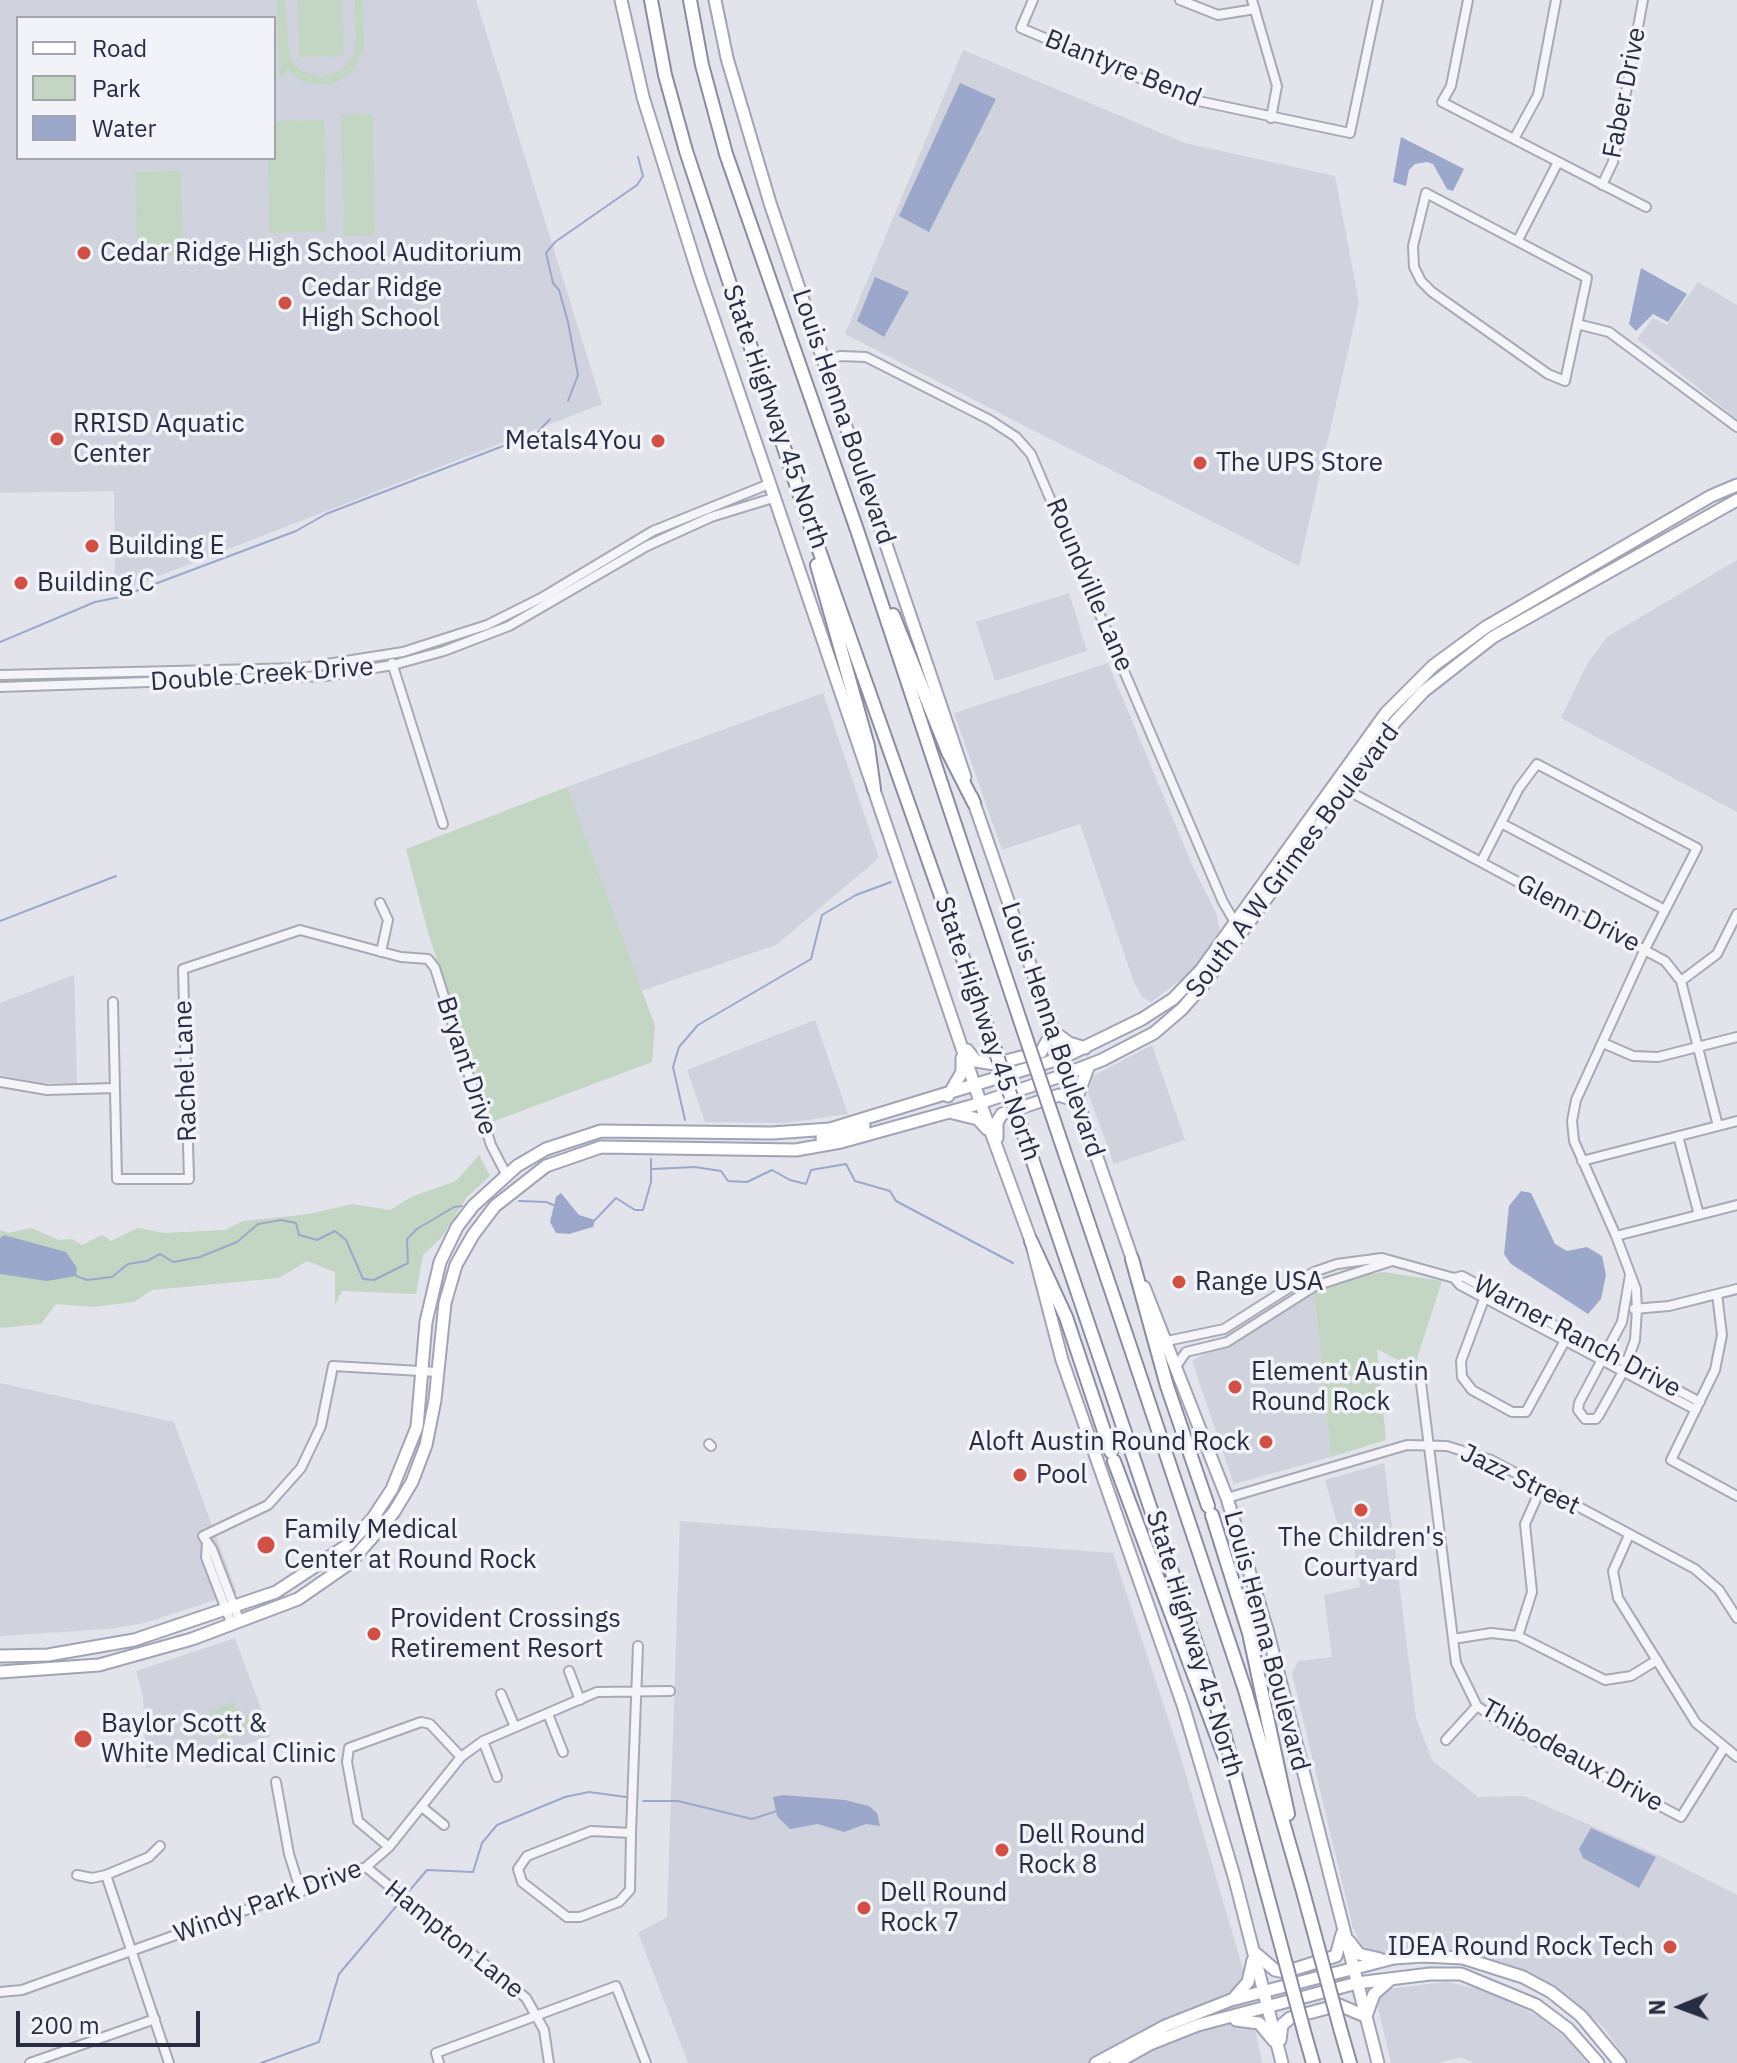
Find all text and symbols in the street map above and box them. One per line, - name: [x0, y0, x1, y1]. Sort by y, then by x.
- legend: [16, 16, 276, 160]
- street label: Blantyre Bend: [1040, 23, 1206, 115]
- street label: Faber Drive: [1597, 25, 1653, 161]
- text: Road: [92, 32, 147, 64]
- text: Park: [92, 72, 141, 104]
- text: Water: [92, 112, 156, 144]
- place label: Cedar Ridge High School Auditorium: [100, 237, 522, 269]
- marker: Cedar Ridge High School Auditorium: [75, 244, 93, 262]
- place label: Cedar Ridge High School: [301, 272, 442, 334]
- street label: State Highway 45 North: [715, 281, 835, 553]
- street label: Louis Henna Boulevard: [785, 285, 901, 549]
- marker: Cedar Ridge High School: [276, 294, 294, 312]
- place label: RRISD Aquatic Center: [73, 408, 244, 470]
- place label: Metals4You: [505, 425, 642, 457]
- marker: RRISD Aquatic Center: [48, 430, 66, 448]
- marker: Metals4You: [649, 432, 667, 450]
- place label: The UPS Store: [1216, 447, 1383, 479]
- marker: The UPS Store: [1191, 454, 1209, 472]
- street label: Roundville Lane: [1038, 494, 1140, 676]
- place label: Building E: [108, 530, 225, 562]
- marker: Building E: [83, 537, 101, 555]
- place label: Building C: [37, 567, 155, 599]
- marker: Building C: [12, 574, 30, 592]
- street label: Double Creek Drive: [149, 652, 375, 698]
- street label: South A W Grimes Boulevard: [1180, 718, 1406, 1004]
- street label: Glenn Drive: [1511, 868, 1645, 960]
- street label: State Highway 45 North: [927, 893, 1047, 1165]
- street label: Louis Henna Boulevard: [994, 898, 1110, 1162]
- street label: Bryant Drive: [429, 993, 503, 1139]
- street label: Rachel Lane: [168, 1000, 204, 1142]
- place label: Range USA: [1195, 1266, 1323, 1298]
- street label: Warner Ranch Drive: [1468, 1269, 1686, 1405]
- marker: Range USA: [1170, 1273, 1188, 1291]
- place label: Element Austin Round Rock: [1251, 1356, 1429, 1418]
- marker: Element Austin Round Rock: [1226, 1378, 1244, 1396]
- place label: Aloft Austin Round Rock: [969, 1426, 1250, 1458]
- marker: Aloft Austin Round Rock: [1257, 1433, 1275, 1451]
- street label: Jazz Street: [1455, 1438, 1585, 1522]
- place label: Pool: [1036, 1459, 1087, 1491]
- marker: Pool: [1011, 1466, 1029, 1484]
- marker: The Children's Courtyard: [1352, 1501, 1370, 1519]
- street label: State Highway 45 North: [1139, 1507, 1249, 1781]
- street label: Louis Henna Boulevard: [1216, 1508, 1316, 1774]
- place label: Family Medical Center at Round Rock: [284, 1514, 536, 1576]
- place label: The Children's Courtyard: [1278, 1522, 1444, 1584]
- marker: Family Medical Center at Round Rock: [255, 1534, 277, 1556]
- place label: Provident Crossings Retirement Resort: [390, 1603, 621, 1664]
- marker: Provident Crossings Retirement Resort: [365, 1625, 383, 1643]
- street label: Thibodeaux Drive: [1475, 1693, 1669, 1819]
- place label: Baylor Scott & White Medical Clinic: [101, 1708, 336, 1770]
- marker: Baylor Scott & White Medical Clinic: [72, 1728, 94, 1750]
- place label: Dell Round Rock 8: [1018, 1819, 1145, 1880]
- marker: Dell Round Rock 8: [993, 1841, 1011, 1859]
- street label: Windy Park Drive: [170, 1854, 366, 1950]
- street label: Hampton Lane: [378, 1874, 530, 2006]
- place label: Dell Round Rock 7: [880, 1877, 1007, 1938]
- marker: Dell Round Rock 7: [855, 1899, 873, 1917]
- place label: IDEA Round Rock Tech: [1388, 1931, 1654, 1963]
- marker: IDEA Round Rock Tech: [1661, 1938, 1679, 1956]
- north arrow: [1641, 1967, 1721, 2047]
- scale bar: [20, 1995, 204, 2045]
- text: N: [1642, 1999, 1671, 2016]
- text: 200 m: [30, 2009, 100, 2041]

